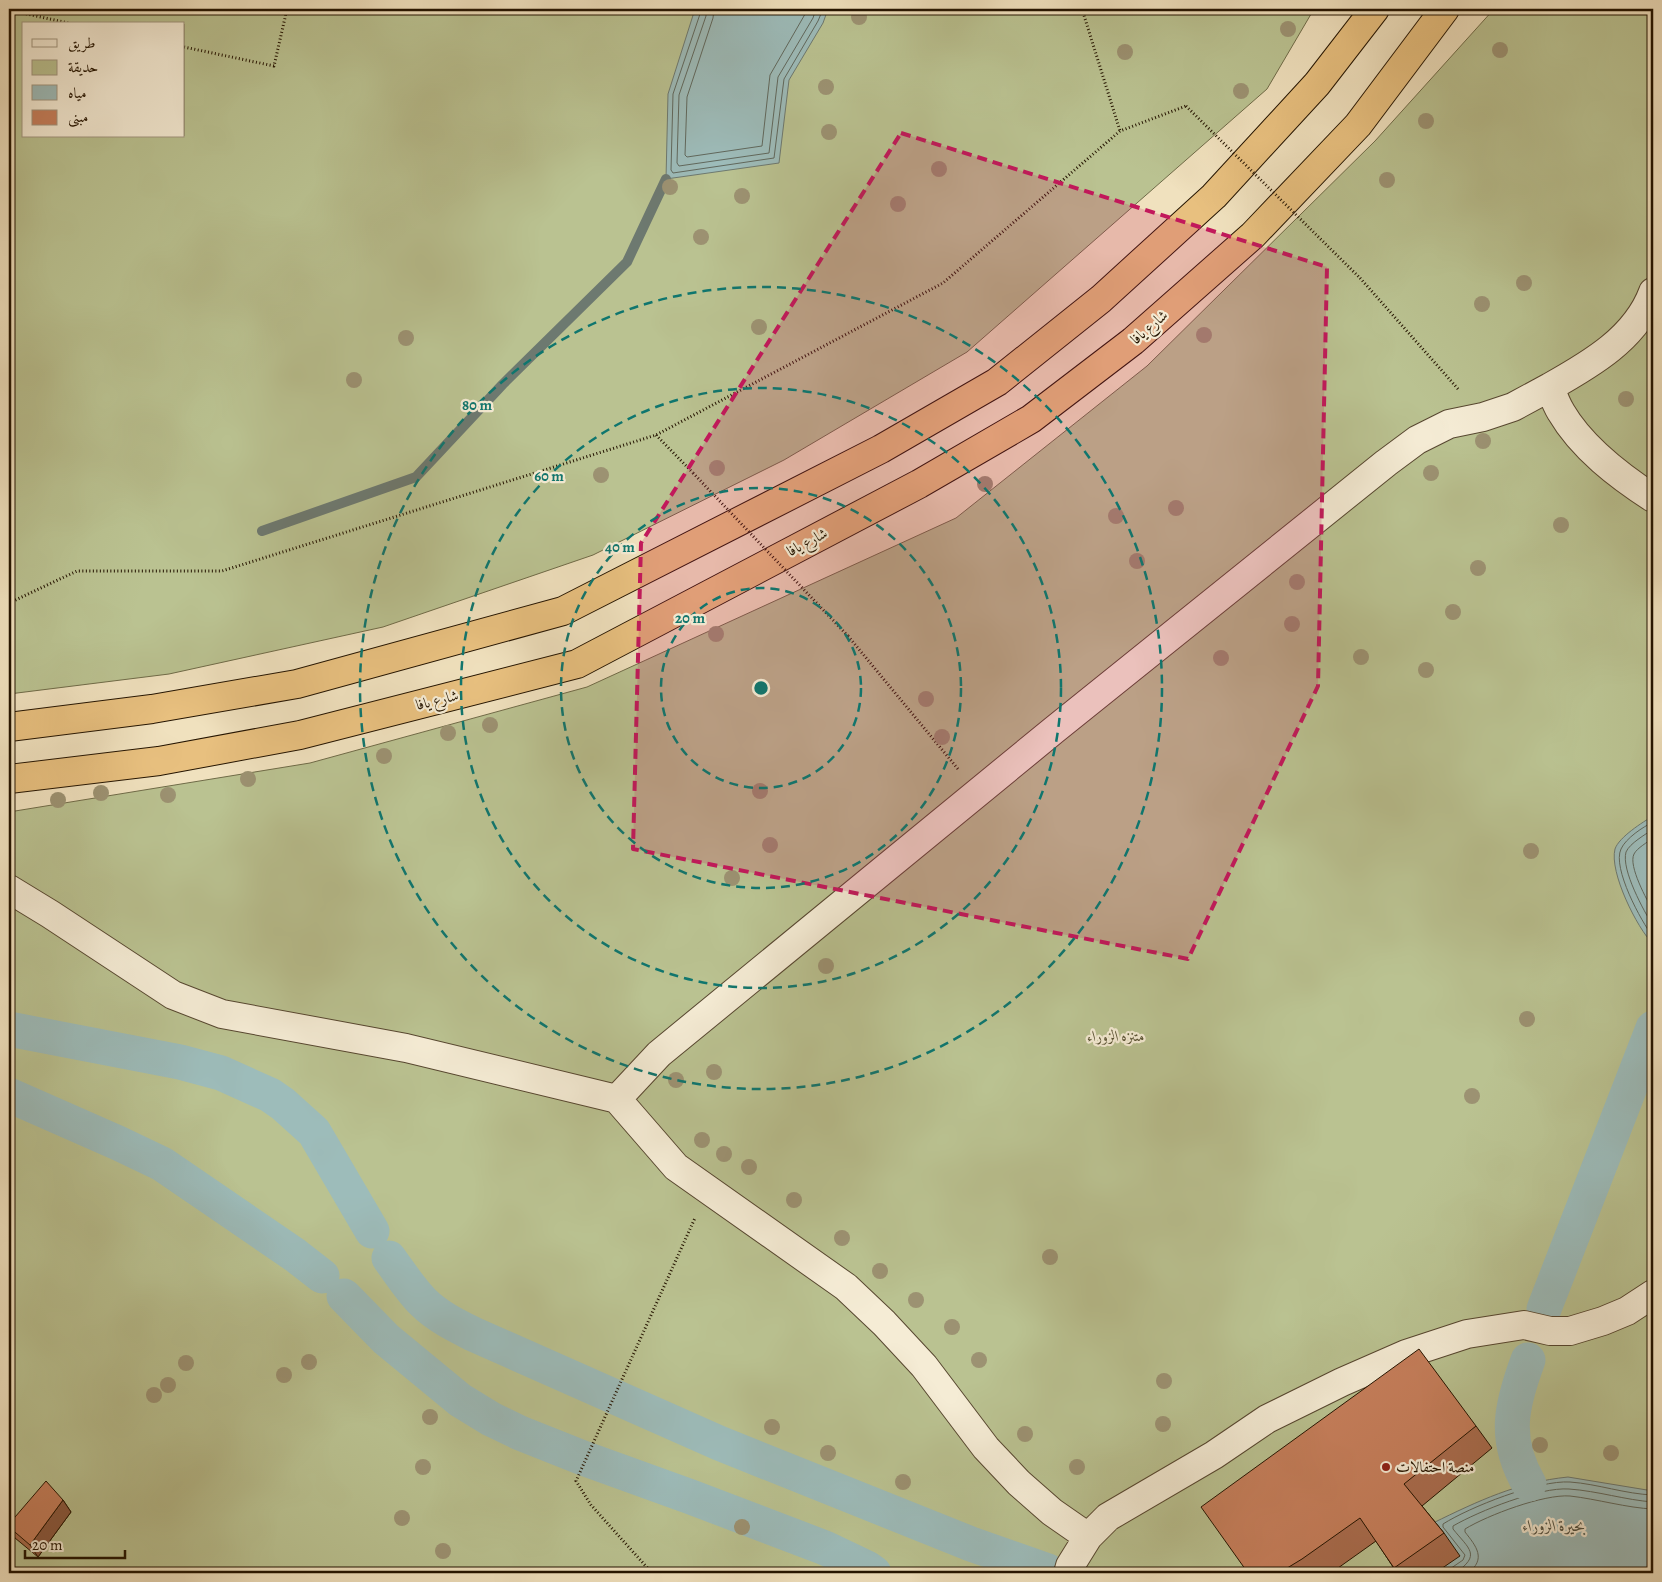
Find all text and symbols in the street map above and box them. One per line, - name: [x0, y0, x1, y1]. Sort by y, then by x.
- legend: [22, 22, 185, 138]
- text: طريق: [68, 33, 95, 53]
- text: حديقة: [68, 57, 98, 77]
- text: مياه: [68, 83, 86, 103]
- text: مبنى: [68, 107, 88, 128]
- street label: شارع يافا: [1126, 305, 1174, 351]
- text: 80 m: [462, 395, 492, 415]
- text: 60 m: [534, 466, 564, 486]
- street label: شارع يافا: [783, 523, 832, 564]
- text: 40 m: [605, 537, 635, 557]
- text: 20 m: [675, 608, 705, 628]
- centre of rings: [752, 679, 770, 697]
- street label: شارع يافا: [414, 685, 461, 718]
- park label: متنزه الزوراء: [1087, 1026, 1145, 1046]
- place label: منصة احتفالات: [1396, 1457, 1474, 1477]
- marker: منصة احتفالات: [1380, 1461, 1392, 1473]
- water label: بحيرة الزوراء: [1522, 1515, 1586, 1537]
- scale bar: [25, 1527, 125, 1559]
- text: 20 m: [32, 1535, 63, 1555]

